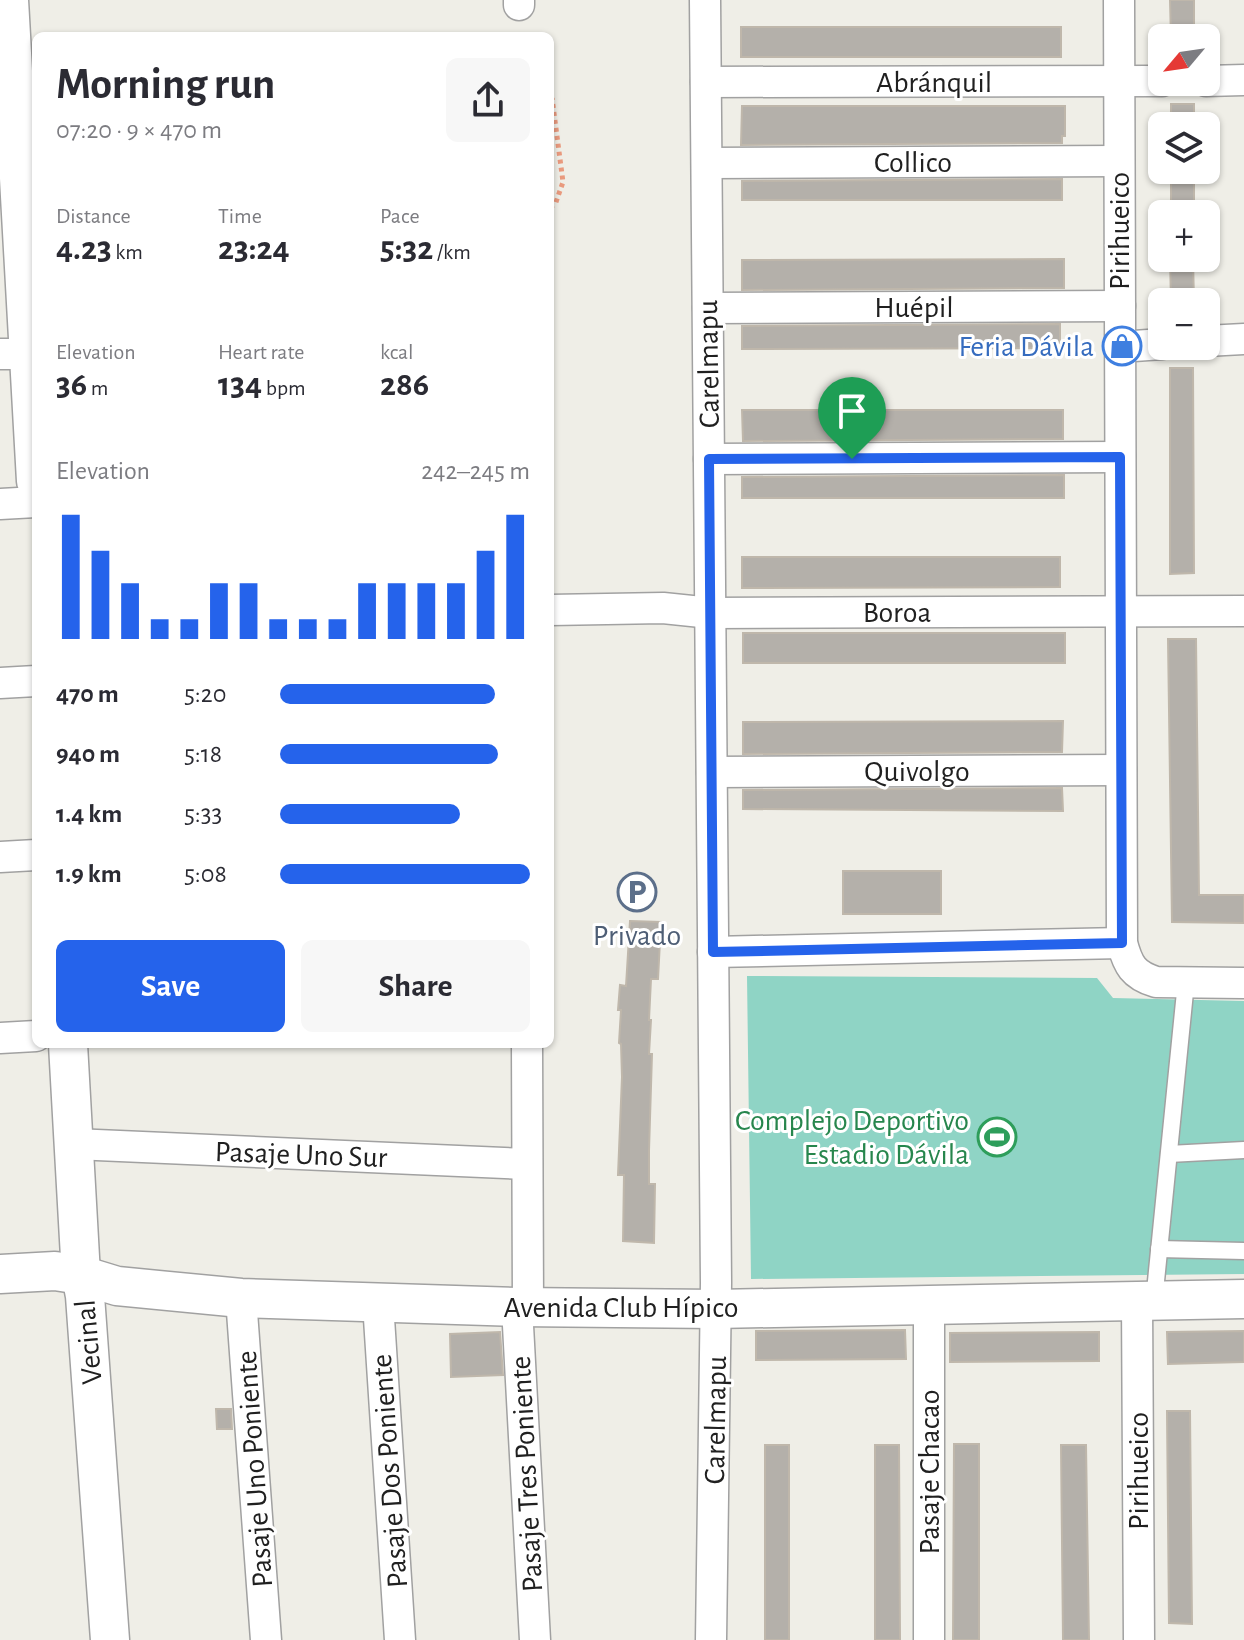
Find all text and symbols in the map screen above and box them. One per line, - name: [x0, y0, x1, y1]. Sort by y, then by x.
- north arrow: [1148, 24, 1220, 96]
- map controls: [1148, 24, 1220, 360]
- button: share: [446, 58, 530, 142]
- text: Morning run: [56, 63, 275, 107]
- street label: Abránquil: [876, 68, 992, 98]
- button: layers: [1148, 112, 1220, 184]
- text: 07:20 · 9 × 470 m: [56, 117, 222, 143]
- street label: Collico: [874, 148, 952, 178]
- street label: Pirihueico: [1105, 172, 1135, 290]
- button: +: [1148, 200, 1220, 272]
- text: Distance: [56, 205, 131, 227]
- text: Time: [218, 205, 262, 227]
- text: Pace: [380, 205, 420, 227]
- text: 4.23: [56, 232, 112, 266]
- text: 23:24: [218, 232, 290, 266]
- text: 5:32: [380, 232, 433, 266]
- text: km: [112, 241, 143, 263]
- text: /km: [433, 241, 471, 263]
- button: −: [1148, 288, 1220, 360]
- street label: Huépil: [874, 293, 954, 323]
- street label: Carelmapu: [693, 299, 725, 428]
- shop icon: Feria Dávila: [1101, 325, 1143, 367]
- place label: Feria Dávila: [958, 332, 1094, 362]
- text: Elevation: [56, 341, 136, 363]
- text: Heart rate: [218, 341, 304, 363]
- text: kcal: [380, 341, 414, 363]
- text: 36: [56, 368, 87, 402]
- text: 134: [218, 368, 262, 402]
- text: 286: [380, 368, 429, 402]
- text: m: [87, 377, 108, 399]
- text: bpm: [262, 377, 306, 399]
- pin: [818, 377, 886, 459]
- icon: arrive: [830, 389, 874, 433]
- text: Elevation: [56, 458, 150, 484]
- text: 242–245 m: [421, 458, 530, 484]
- street label: Boroa: [863, 598, 931, 628]
- text: 470 m: [56, 681, 119, 707]
- text: 5:20: [184, 681, 226, 707]
- text: 940 m: [56, 741, 120, 767]
- text: 5:18: [184, 741, 222, 767]
- street label: Quivolgo: [864, 757, 970, 787]
- text: 1.4 km: [56, 801, 122, 827]
- text: 5:33: [184, 801, 222, 827]
- text: 1.9 km: [56, 861, 122, 887]
- text: 5:08: [184, 861, 227, 887]
- parking icon: Privado: [616, 871, 658, 913]
- place label: Privado: [593, 921, 681, 951]
- button: Save: [56, 940, 285, 1032]
- button: Share: [301, 940, 530, 1032]
- place label: Complejo Deportivo Estadio Dávila: [735, 1106, 969, 1170]
- sports icon: Complejo Deportivo Estadio Dávila: [976, 1116, 1018, 1158]
- street label: Pasaje Uno Sur: [214, 1137, 388, 1173]
- street label: Avenida Club Hípico: [503, 1293, 739, 1323]
- street label: Vecinal: [70, 1298, 108, 1386]
- street label: Pasaje Uno Poniente: [232, 1349, 278, 1588]
- street label: Pasaje Dos Poniente: [367, 1353, 413, 1589]
- street label: Pasaje Tres Poniente: [506, 1355, 548, 1593]
- street label: Carelmapu: [700, 1356, 732, 1485]
- street label: Pasaje Chacao: [915, 1389, 945, 1555]
- street label: Pirihueico: [1124, 1412, 1154, 1530]

